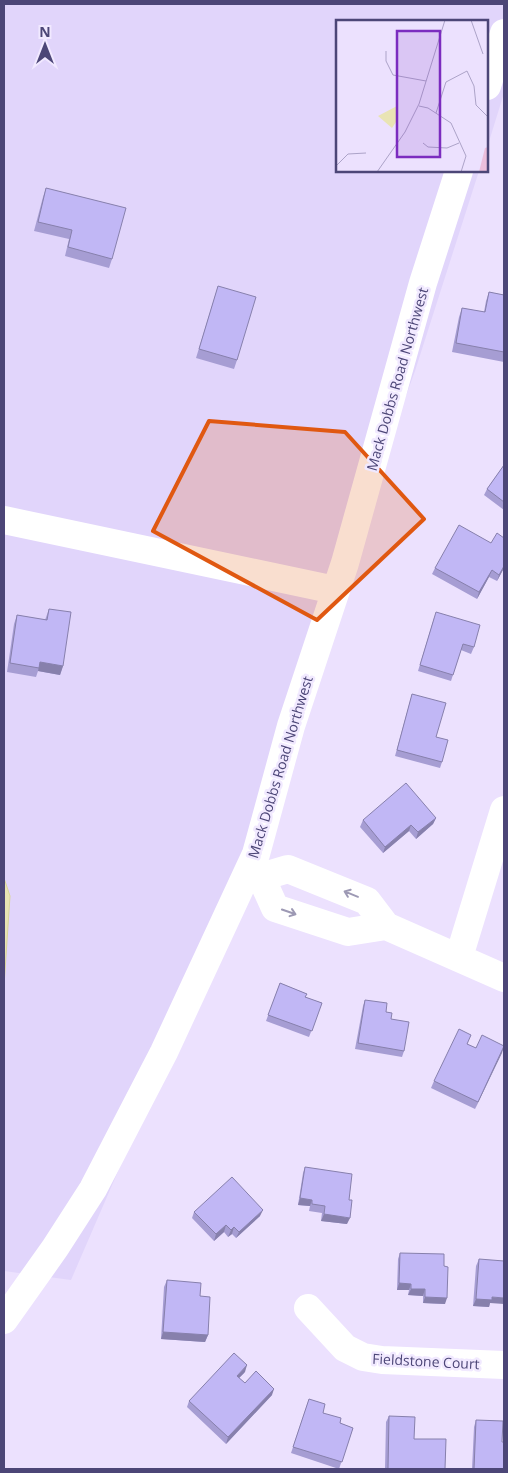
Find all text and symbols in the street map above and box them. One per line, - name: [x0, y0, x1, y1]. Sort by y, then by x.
- north arrow: [20, 20, 70, 70]
- inset map: [336, 20, 488, 172]
- text: N: [39, 22, 51, 41]
- street label: Mack Dobbs Road Northwest: [362, 285, 432, 473]
- street label: Mack Dobbs Road Northwest: [243, 673, 317, 861]
- one-way arrow: [344, 889, 359, 898]
- one-way arrow: [281, 908, 297, 918]
- street label: Fieldstone Court: [372, 1349, 480, 1373]

